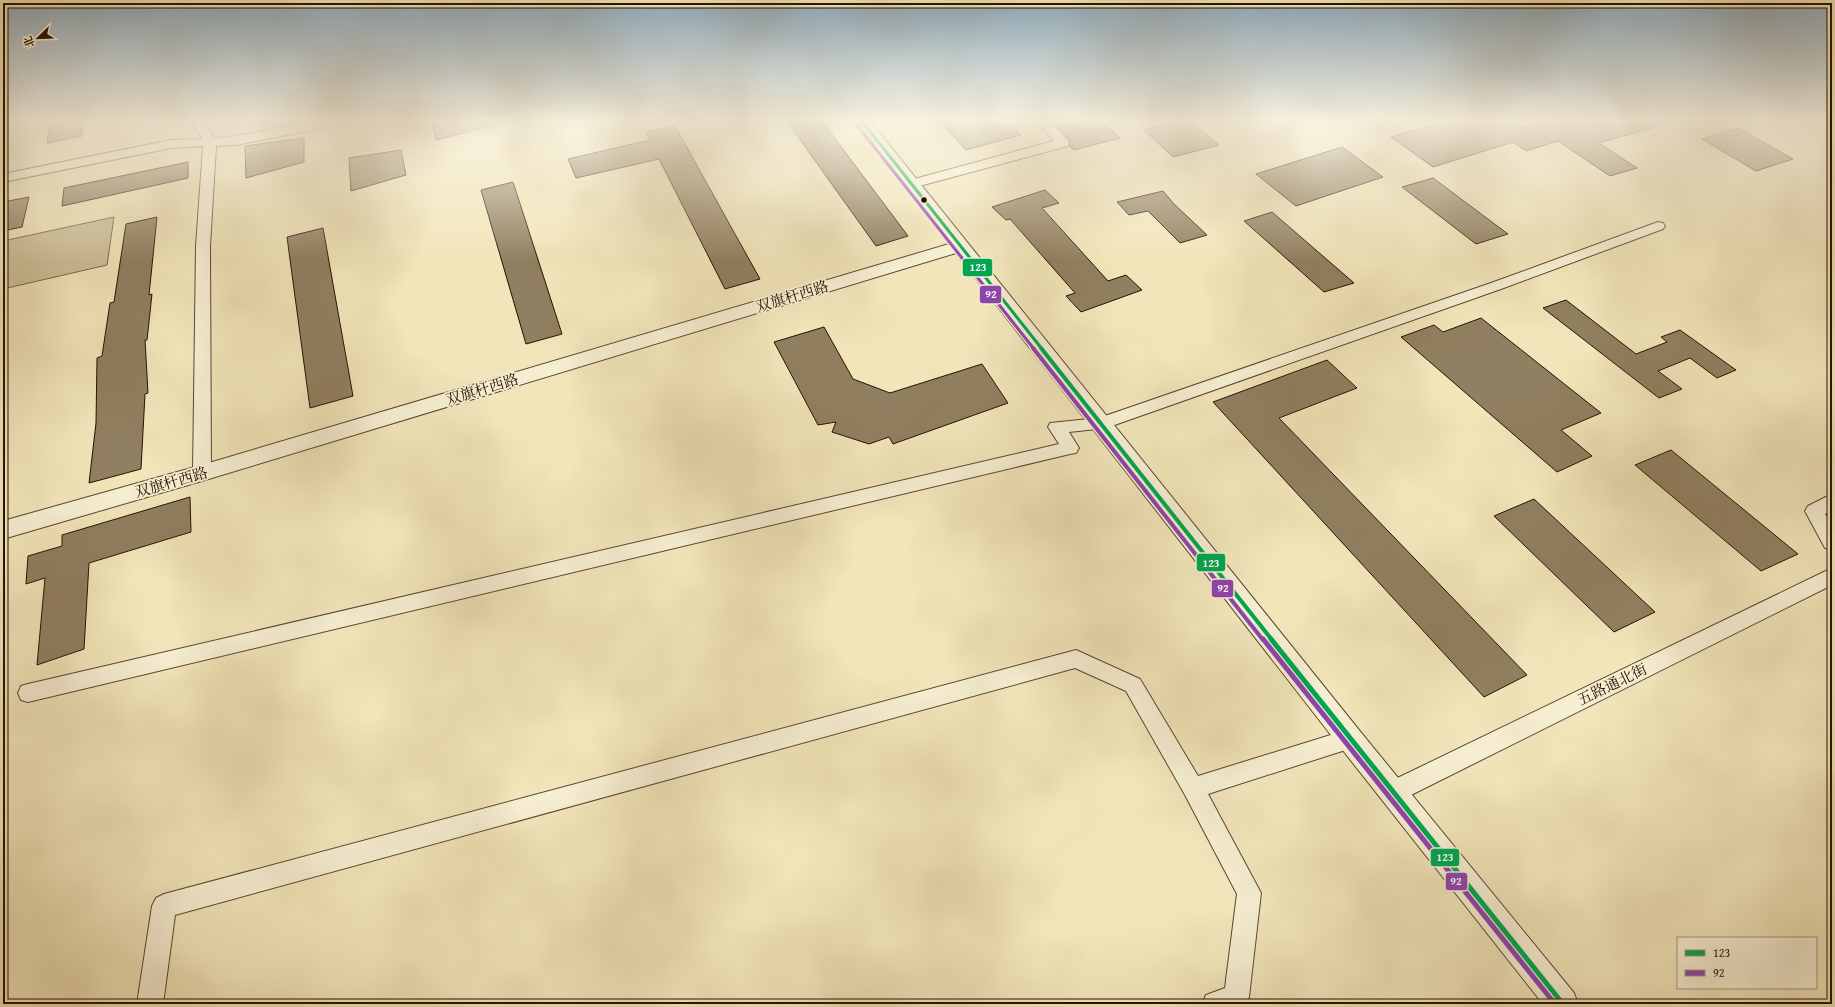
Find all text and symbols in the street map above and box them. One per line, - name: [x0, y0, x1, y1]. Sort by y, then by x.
- north arrow: [18, 18, 58, 58]
- text: 北: [19, 34, 38, 50]
- unlabelled marker: [919, 195, 929, 205]
- line badge: 123: [962, 258, 993, 277]
- text: 123: [969, 259, 987, 275]
- street label: 双旗杆西路: [753, 275, 831, 317]
- line badge: 92: [979, 285, 1002, 304]
- text: 92: [985, 286, 997, 302]
- street label: 双旗杆西路: [443, 368, 521, 410]
- street label: 双旗杆西路: [132, 462, 210, 502]
- line badge: 123: [1196, 553, 1226, 572]
- text: 123: [1202, 555, 1220, 571]
- line badge: 92: [1211, 579, 1234, 598]
- text: 92: [1217, 580, 1229, 596]
- street label: 五路通北街: [1574, 658, 1650, 710]
- line badge: 123: [1430, 848, 1460, 867]
- text: 123: [1436, 849, 1454, 865]
- line badge: 92: [1445, 872, 1468, 891]
- text: 92: [1450, 873, 1462, 889]
- legend: [1677, 937, 1817, 989]
- text: 123: [1713, 944, 1731, 961]
- text: 92: [1713, 964, 1725, 981]

